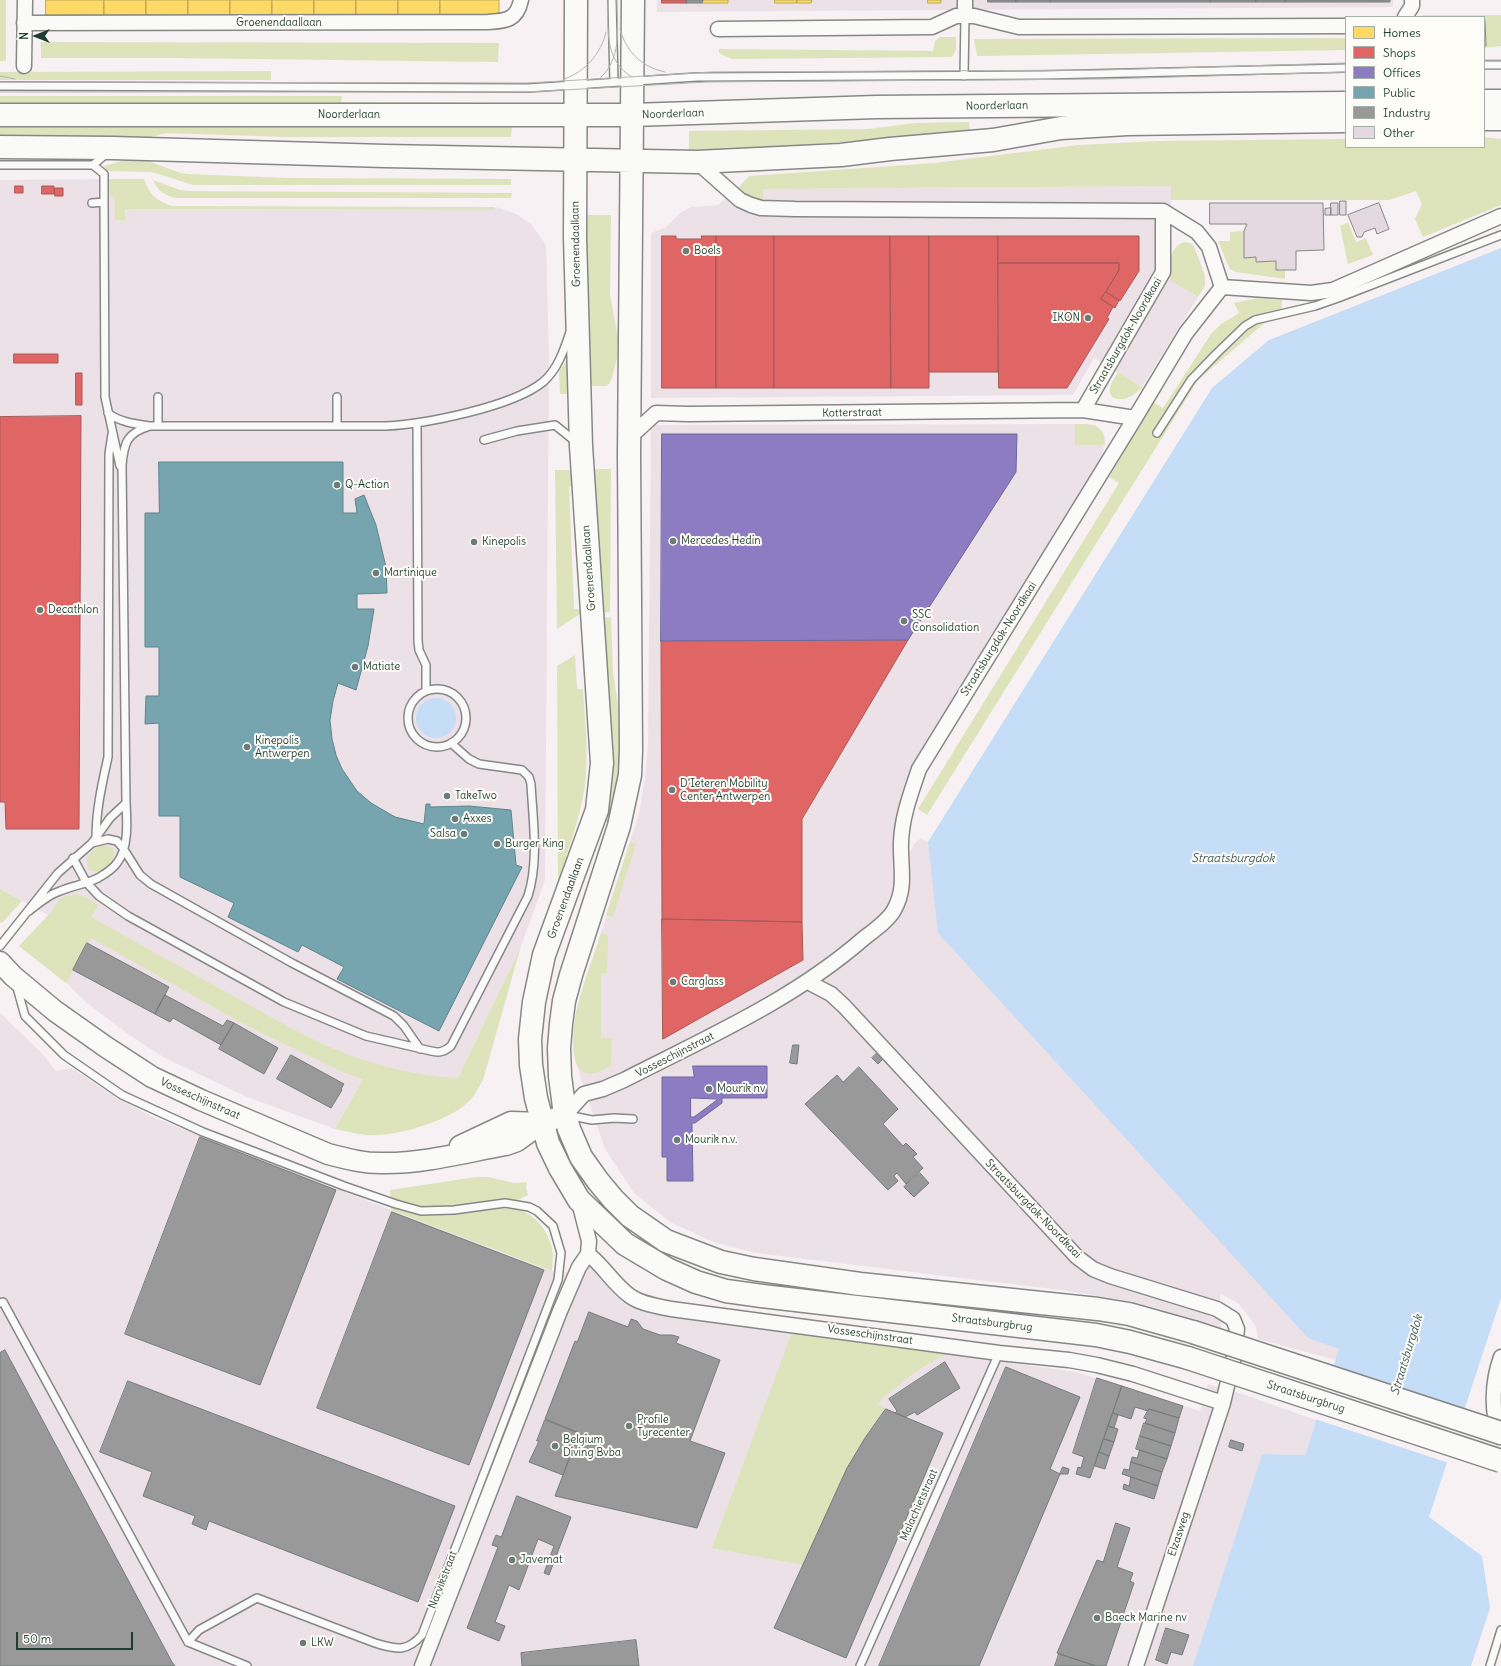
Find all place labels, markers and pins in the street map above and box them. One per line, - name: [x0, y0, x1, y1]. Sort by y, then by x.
- place label: Boels: [694, 244, 721, 258]
- marker: Boels: [681, 246, 691, 256]
- place label: IKON: [1053, 311, 1080, 325]
- marker: IKON: [1083, 313, 1093, 323]
- place label: Q-Action: [345, 478, 389, 492]
- marker: Q-Action: [332, 480, 342, 490]
- place label: Mercedes Hedin: [681, 534, 761, 548]
- place label: Kinepolis: [482, 535, 526, 549]
- marker: Mercedes Hedin: [668, 536, 678, 546]
- marker: Kinepolis: [469, 537, 479, 547]
- place label: Martinique: [384, 566, 437, 580]
- marker: Martinique: [371, 568, 381, 578]
- place label: Decathlon: [48, 603, 99, 617]
- marker: Decathlon: [35, 605, 45, 615]
- place label: SSC Consolidation: [912, 608, 979, 634]
- marker: SSC Consolidation: [899, 616, 909, 626]
- place label: Matiate: [363, 660, 400, 674]
- marker: Matiate: [350, 662, 360, 672]
- place label: Kinepolis Antwerpen: [255, 734, 310, 760]
- marker: Kinepolis Antwerpen: [242, 742, 252, 752]
- place label: D’Ieteren Mobility Center Antwerpen: [680, 777, 770, 803]
- marker: D’Ieteren Mobility Center Antwerpen: [667, 785, 677, 795]
- place label: TakeTwo: [455, 789, 497, 803]
- marker: TakeTwo: [442, 791, 452, 801]
- place label: Axxes: [463, 812, 491, 826]
- marker: Axxes: [450, 814, 460, 824]
- place label: Salsa: [430, 827, 456, 841]
- marker: Salsa: [459, 829, 469, 839]
- place label: Burger King: [505, 837, 564, 851]
- marker: Burger King: [492, 839, 502, 849]
- place label: Carglass: [681, 975, 724, 989]
- marker: Carglass: [668, 977, 678, 987]
- place label: Mourik nv: [717, 1082, 765, 1096]
- marker: Mourik nv: [704, 1084, 714, 1094]
- place label: Mourik n.v.: [685, 1133, 737, 1147]
- marker: Mourik n.v.: [672, 1135, 682, 1145]
- place label: Profile Tyrecenter: [637, 1413, 690, 1439]
- marker: Profile Tyrecenter: [624, 1421, 634, 1431]
- place label: Belgium Diving Bvba: [563, 1433, 621, 1459]
- marker: Belgium Diving Bvba: [550, 1441, 560, 1451]
- place label: Javemat: [520, 1553, 563, 1567]
- marker: Javemat: [507, 1555, 517, 1565]
- place label: Baeck Marine nv: [1105, 1611, 1187, 1625]
- marker: Baeck Marine nv: [1092, 1613, 1102, 1623]
- place label: LKW: [311, 1636, 334, 1650]
- marker: LKW: [298, 1638, 308, 1648]

